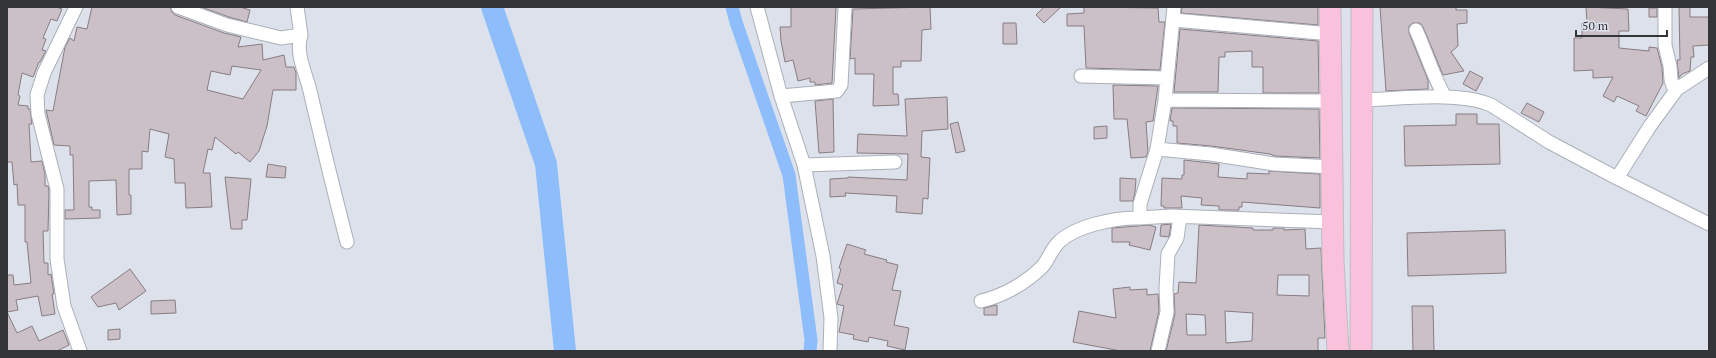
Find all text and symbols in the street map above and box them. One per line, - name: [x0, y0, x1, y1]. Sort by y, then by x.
- scale bar: [1576, 12, 1667, 38]
- text: 50 m: [1582, 18, 1609, 33]

